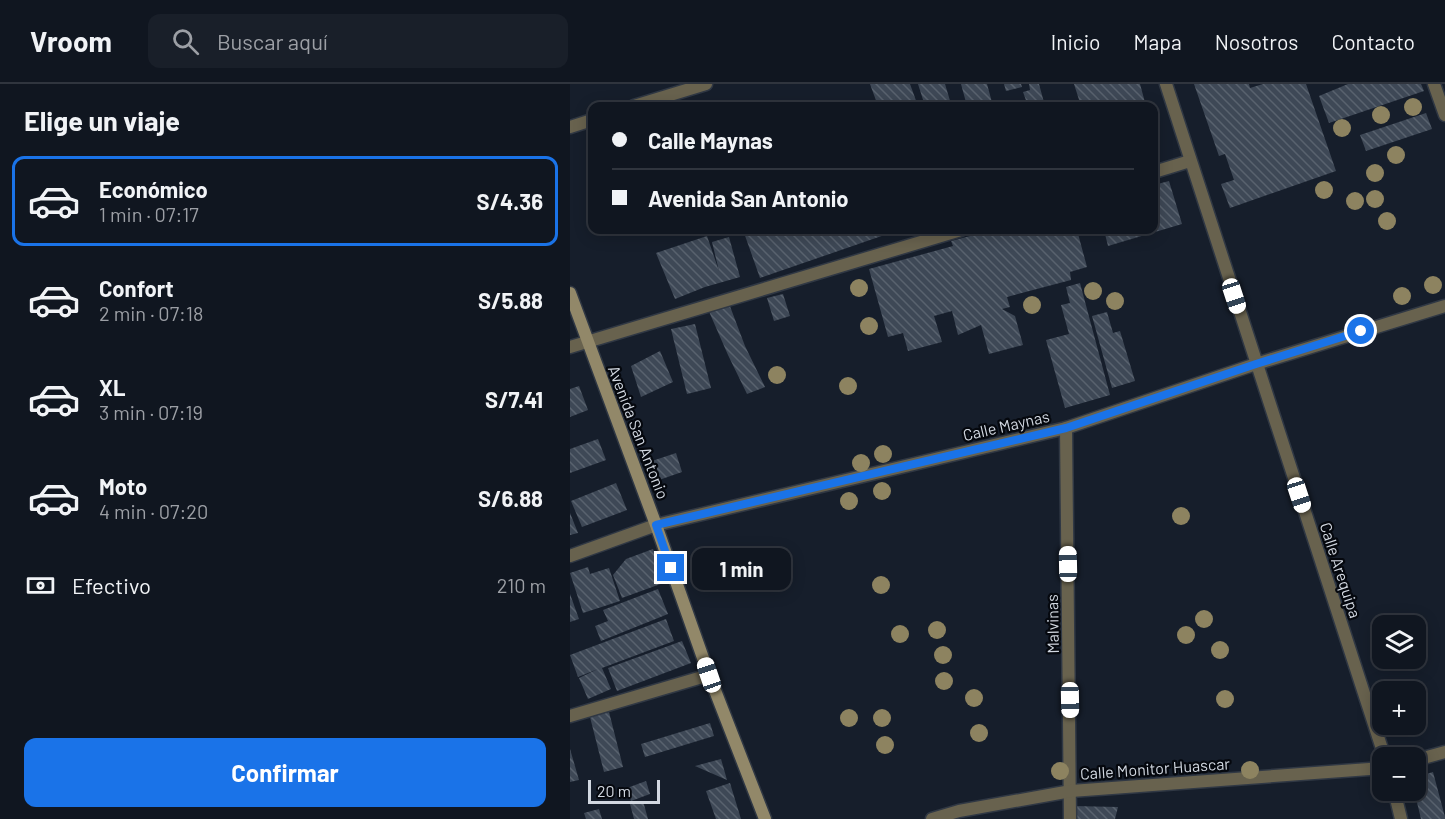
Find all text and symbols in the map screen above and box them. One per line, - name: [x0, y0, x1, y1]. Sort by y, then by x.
- search box: [148, 14, 568, 68]
- text: Vroom: [30, 24, 112, 58]
- icon: search: [169, 25, 202, 58]
- text: Buscar aquí: [217, 28, 328, 54]
- text: Inicio: [1051, 29, 1101, 54]
- text: Mapa: [1134, 29, 1182, 54]
- text: Nosotros: [1215, 29, 1298, 54]
- text: Contacto: [1331, 29, 1415, 54]
- text: Elige un viaje: [24, 104, 180, 136]
- text: Calle Maynas: [648, 127, 773, 153]
- icon: car: [27, 174, 81, 228]
- text: Económico: [99, 176, 208, 202]
- text: Avenida San Antonio: [648, 185, 849, 211]
- text: S/4.36: [477, 188, 543, 214]
- text: 1 min · 07:17: [99, 202, 199, 226]
- icon: car: [27, 273, 81, 327]
- text: Confort: [99, 275, 174, 301]
- car: [1220, 276, 1248, 316]
- text: S/5.88: [478, 287, 543, 313]
- text: 2 min · 07:18: [99, 301, 203, 325]
- route start: [1347, 317, 1374, 344]
- street label: Avenida San Antonio: [605, 363, 673, 501]
- icon: car: [27, 372, 81, 426]
- text: XL: [99, 374, 125, 400]
- text: S/7.41: [485, 386, 543, 412]
- text: 3 min · 07:19: [99, 400, 203, 424]
- street label: Calle Maynas: [961, 406, 1051, 444]
- icon: car: [27, 471, 81, 525]
- text: Moto: [99, 473, 147, 499]
- car: [1285, 475, 1313, 515]
- text: S/6.88: [478, 485, 543, 511]
- text: 4 min · 07:20: [99, 499, 208, 523]
- street label: Calle Arequipa: [1317, 520, 1365, 620]
- car: [1059, 546, 1077, 582]
- callout: 1 min: [692, 547, 791, 589]
- route end: [657, 554, 684, 581]
- text: 1 min: [720, 557, 763, 581]
- icon: cash: [24, 569, 57, 602]
- text: Efectivo: [72, 572, 151, 598]
- text: 210 m: [497, 573, 546, 597]
- street label: Malvinas: [1042, 594, 1062, 654]
- map controls: [1372, 615, 1426, 801]
- button: layers: [1372, 615, 1426, 669]
- car: [695, 655, 723, 695]
- button: +: [1372, 681, 1426, 735]
- car: [1061, 682, 1079, 718]
- button: Confirmar: [24, 738, 546, 807]
- button: −: [1372, 747, 1426, 801]
- street label: Calle Monitor Huascar: [1079, 753, 1231, 783]
- scale bar: [588, 777, 660, 804]
- text: 20 m: [597, 781, 631, 800]

